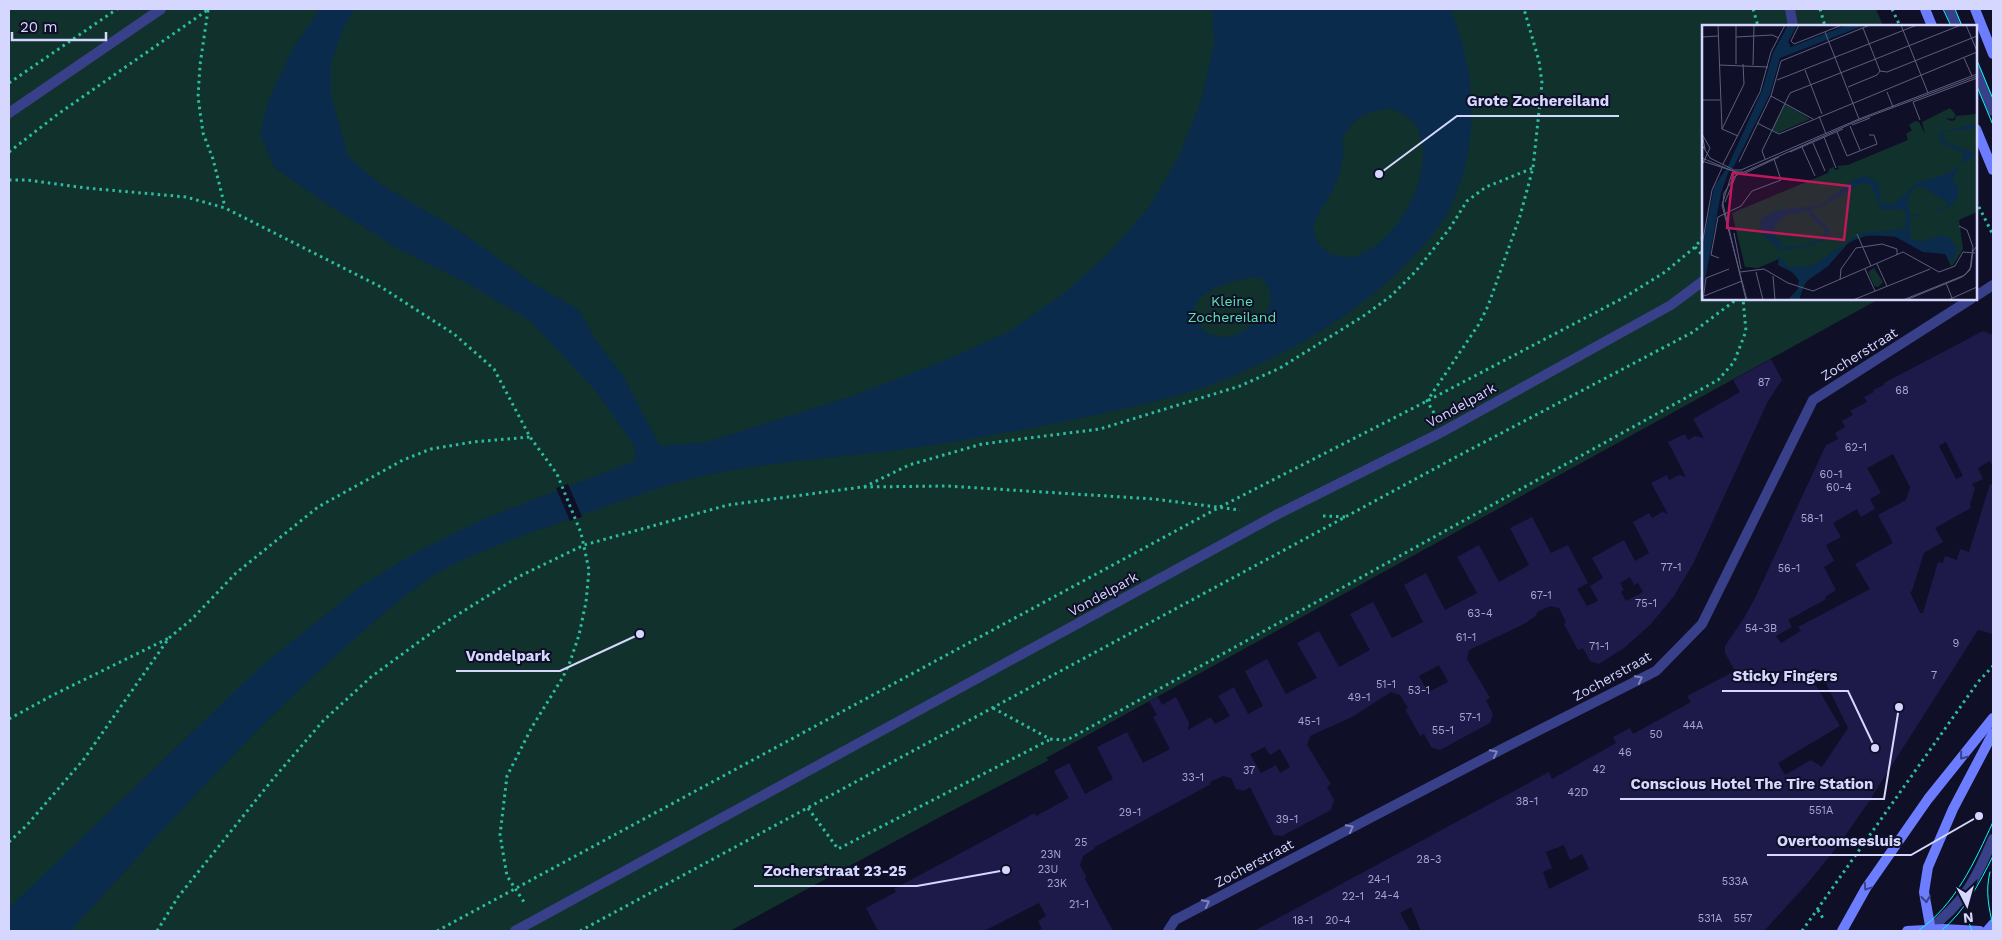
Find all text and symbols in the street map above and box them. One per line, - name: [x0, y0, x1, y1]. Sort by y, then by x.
- scale bar: [12, 10, 106, 42]
- text: 20 m: [20, 18, 58, 36]
- inset map: [1702, 25, 1977, 300]
- callout: Grote Zochereiland: [1457, 86, 1619, 116]
- text: Grote Zochereiland: [1467, 92, 1609, 110]
- park label: Kleine Zochereiland: [1188, 293, 1276, 325]
- street label: Zocherstraat: [1818, 324, 1900, 384]
- house number: 87: [1758, 376, 1770, 389]
- street label: Vondelpark: [1423, 379, 1499, 431]
- house number: 68: [1895, 384, 1909, 397]
- house number: 62-1: [1845, 441, 1867, 454]
- house number: 60-1: [1820, 468, 1842, 481]
- house number: 60-4: [1826, 481, 1852, 494]
- house number: 58-1: [1801, 512, 1823, 525]
- house number: 77-1: [1660, 561, 1682, 574]
- house number: 56-1: [1778, 562, 1800, 575]
- street label: Vondelpark: [1065, 568, 1141, 620]
- house number: 67-1: [1530, 589, 1552, 602]
- house number: 75-1: [1635, 597, 1657, 610]
- house number: 63-4: [1467, 607, 1493, 620]
- house number: 54-3B: [1745, 622, 1777, 635]
- house number: 61-1: [1456, 631, 1476, 644]
- house number: 9: [1953, 637, 1960, 650]
- house number: 71-1: [1589, 640, 1609, 653]
- callout: Vondelpark: [456, 641, 560, 671]
- text: Vondelpark: [466, 647, 551, 665]
- street label: Zocherstraat: [1570, 648, 1654, 704]
- callout: Sticky Fingers: [1722, 661, 1848, 691]
- text: Sticky Fingers: [1732, 667, 1838, 685]
- house number: 7: [1931, 669, 1937, 682]
- one-way arrow: [1634, 675, 1643, 685]
- house number: 51-1: [1376, 678, 1396, 691]
- house number: 53-1: [1408, 684, 1430, 697]
- house number: 49-1: [1348, 691, 1370, 704]
- house number: 57-1: [1459, 711, 1481, 724]
- house number: 45-1: [1298, 715, 1320, 728]
- house number: 44A: [1683, 719, 1703, 732]
- house number: 55-1: [1432, 724, 1454, 737]
- house number: 50: [1649, 728, 1663, 741]
- house number: 46: [1618, 746, 1632, 759]
- one-way arrow: [1489, 749, 1498, 759]
- one-way arrow: [1960, 750, 1968, 759]
- house number: 42: [1592, 763, 1606, 776]
- house number: 37: [1243, 764, 1255, 777]
- callout: Conscious Hotel The Tire Station: [1620, 769, 1884, 799]
- house number: 33-1: [1182, 771, 1204, 784]
- text: Conscious Hotel The Tire Station: [1631, 775, 1873, 793]
- house number: 42D: [1567, 786, 1589, 799]
- house number: 38-1: [1516, 795, 1538, 808]
- house number: 551A: [1809, 804, 1833, 817]
- house number: 29-1: [1119, 806, 1141, 819]
- house number: 39-1: [1276, 813, 1298, 826]
- one-way arrow: [1345, 824, 1354, 834]
- callout: Overtoomsesluis: [1767, 825, 1911, 855]
- text: Overtoomsesluis: [1777, 832, 1901, 850]
- street label: Zocherstraat: [1212, 835, 1296, 891]
- house number: 25: [1075, 836, 1087, 849]
- house number: 23N: [1041, 848, 1061, 861]
- house number: 28-3: [1416, 853, 1442, 866]
- callout: Zocherstraat 23-25: [754, 856, 917, 886]
- text: Zocherstraat 23-25: [763, 862, 907, 880]
- house number: 23U: [1038, 863, 1058, 876]
- house number: 24-1: [1368, 873, 1390, 886]
- house number: 533A: [1722, 875, 1748, 888]
- house number: 23K: [1047, 877, 1067, 890]
- north arrow: [1942, 880, 1992, 930]
- one-way arrow: [1864, 881, 1873, 891]
- house number: 24-4: [1374, 889, 1400, 902]
- house number: 22-1: [1342, 890, 1364, 903]
- one-way arrow: [1920, 896, 1931, 904]
- house number: 21-1: [1069, 898, 1089, 911]
- one-way arrow: [1201, 900, 1210, 910]
- text: N: [1962, 909, 1974, 926]
- house number: 531A: [1698, 912, 1722, 925]
- house number: 557: [1734, 912, 1752, 925]
- house number: 18-1: [1293, 914, 1313, 927]
- house number: 20-4: [1325, 914, 1351, 927]

